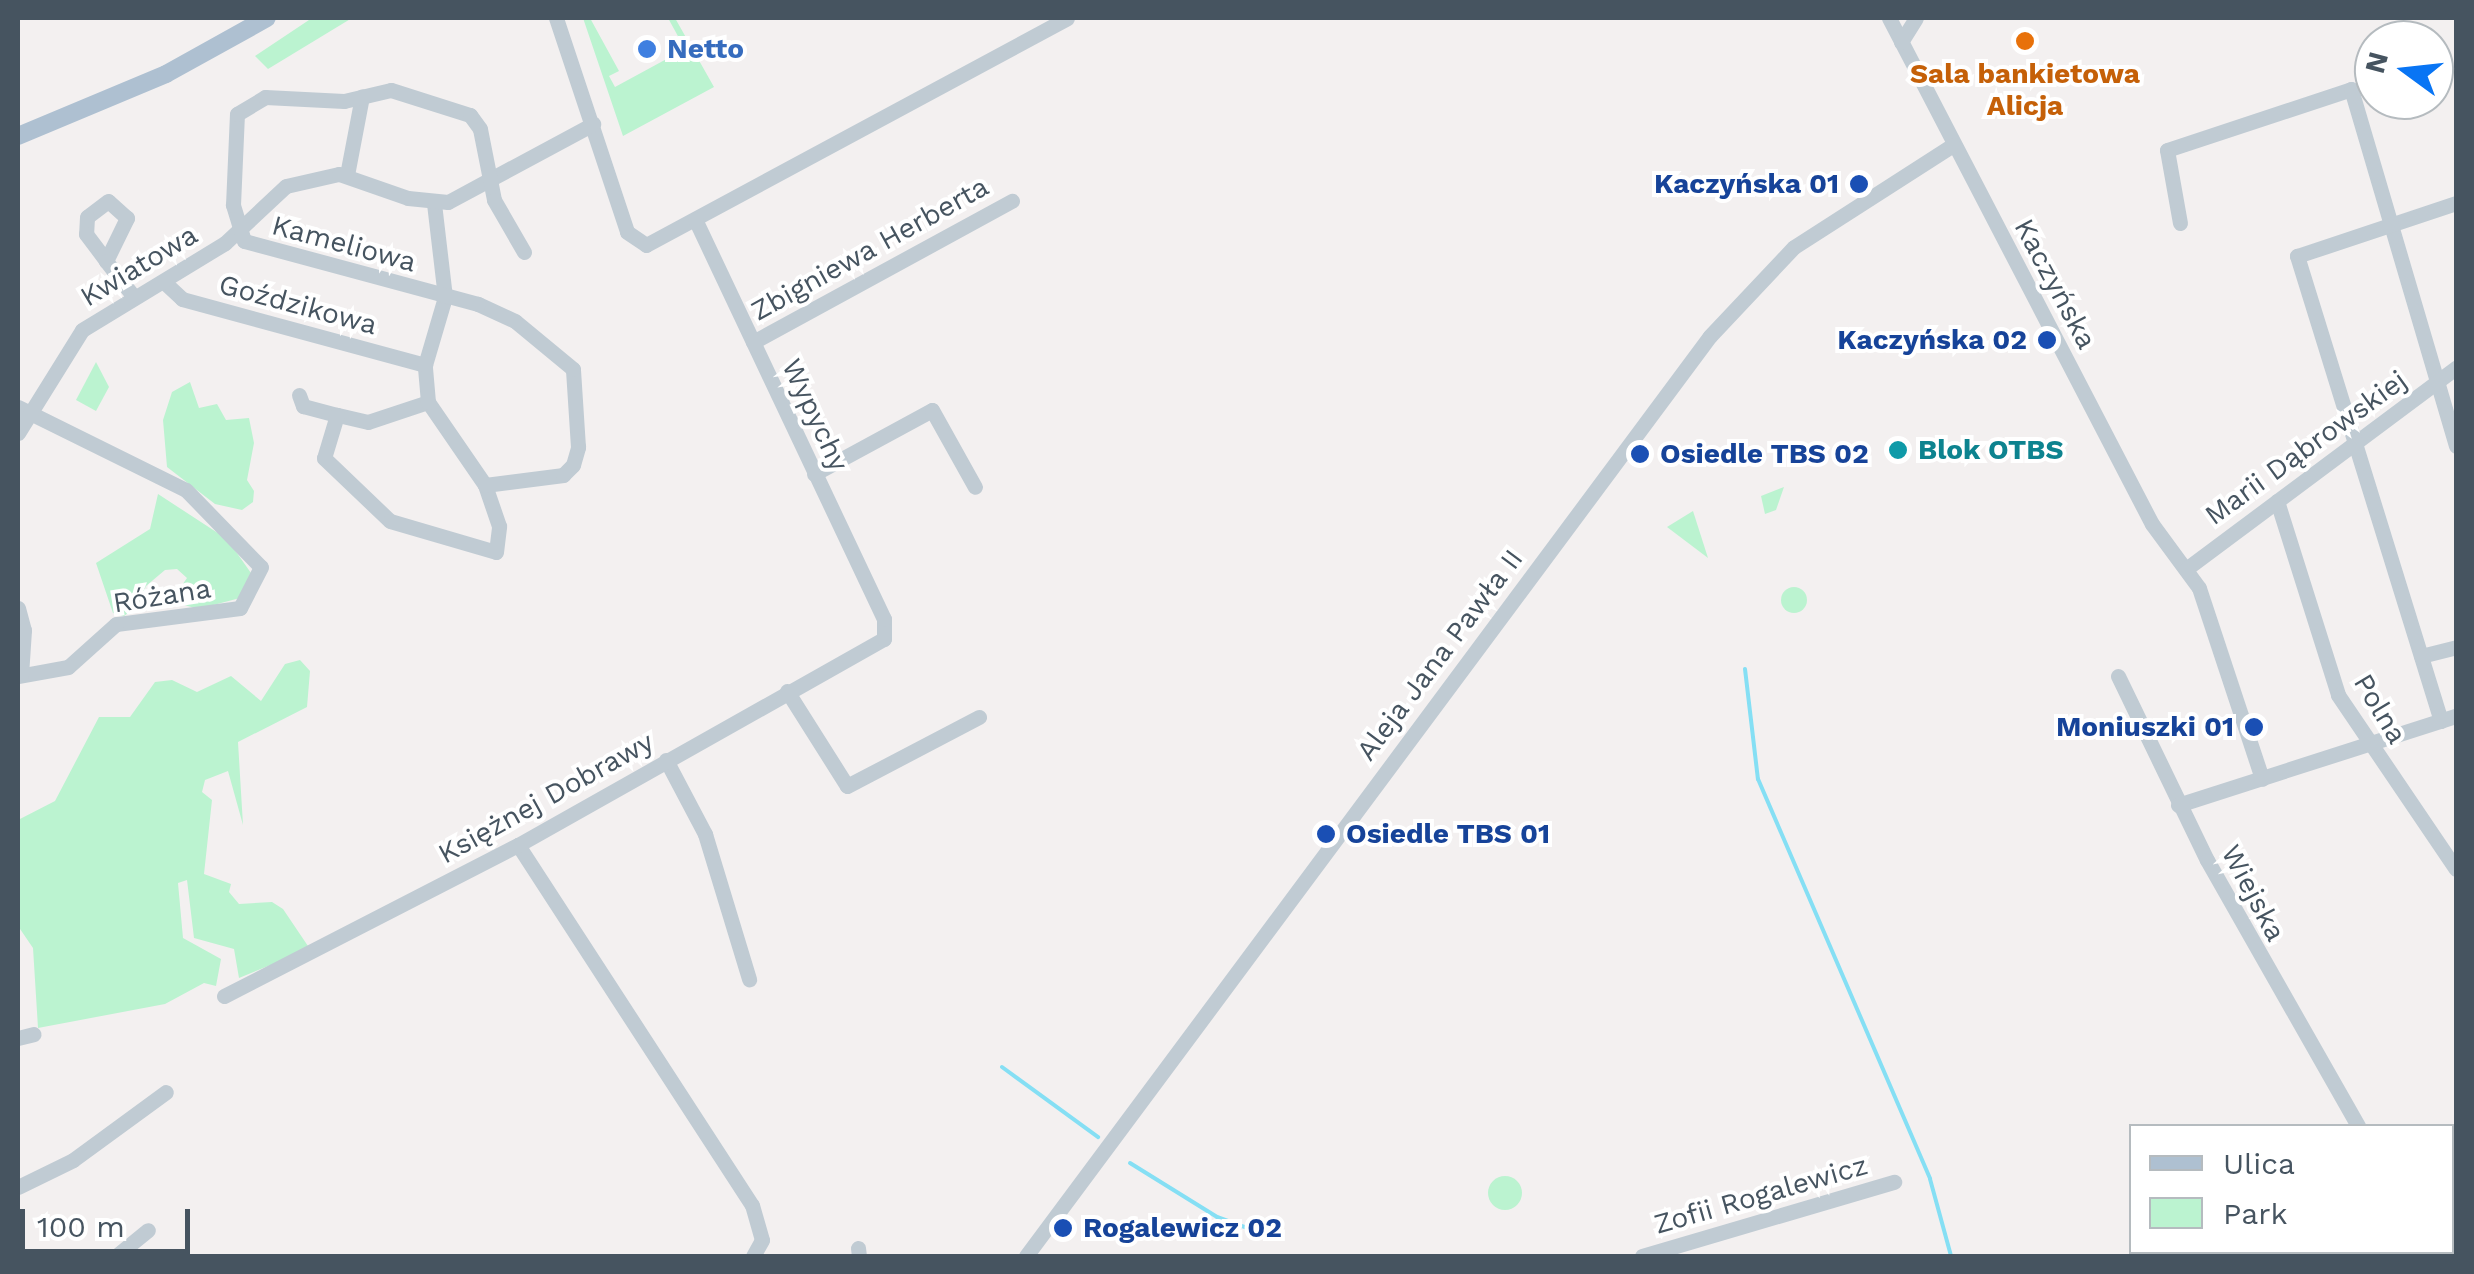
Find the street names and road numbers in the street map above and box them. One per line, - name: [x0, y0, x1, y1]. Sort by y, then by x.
- street label: Zbigniewa Herberta: [745, 170, 995, 328]
- street label: Kameliowa: [268, 209, 420, 279]
- street label: Kaczyńska: [2007, 213, 2103, 355]
- street label: Kwiatowa: [74, 218, 204, 314]
- street label: Goździkowa: [215, 268, 381, 342]
- street label: Wypychy: [774, 354, 856, 476]
- street label: Marii Dąbrowskiej: [2199, 364, 2413, 532]
- street label: Aleja Jana Pawła II: [1349, 542, 1531, 768]
- street label: Różana: [111, 572, 213, 620]
- street label: Polna: [2346, 668, 2414, 750]
- street label: Księżnej Dobrawy: [433, 725, 659, 871]
- street label: Wiejska: [2214, 839, 2292, 947]
- street label: Zofii Rogalewicz: [1650, 1148, 1872, 1242]

